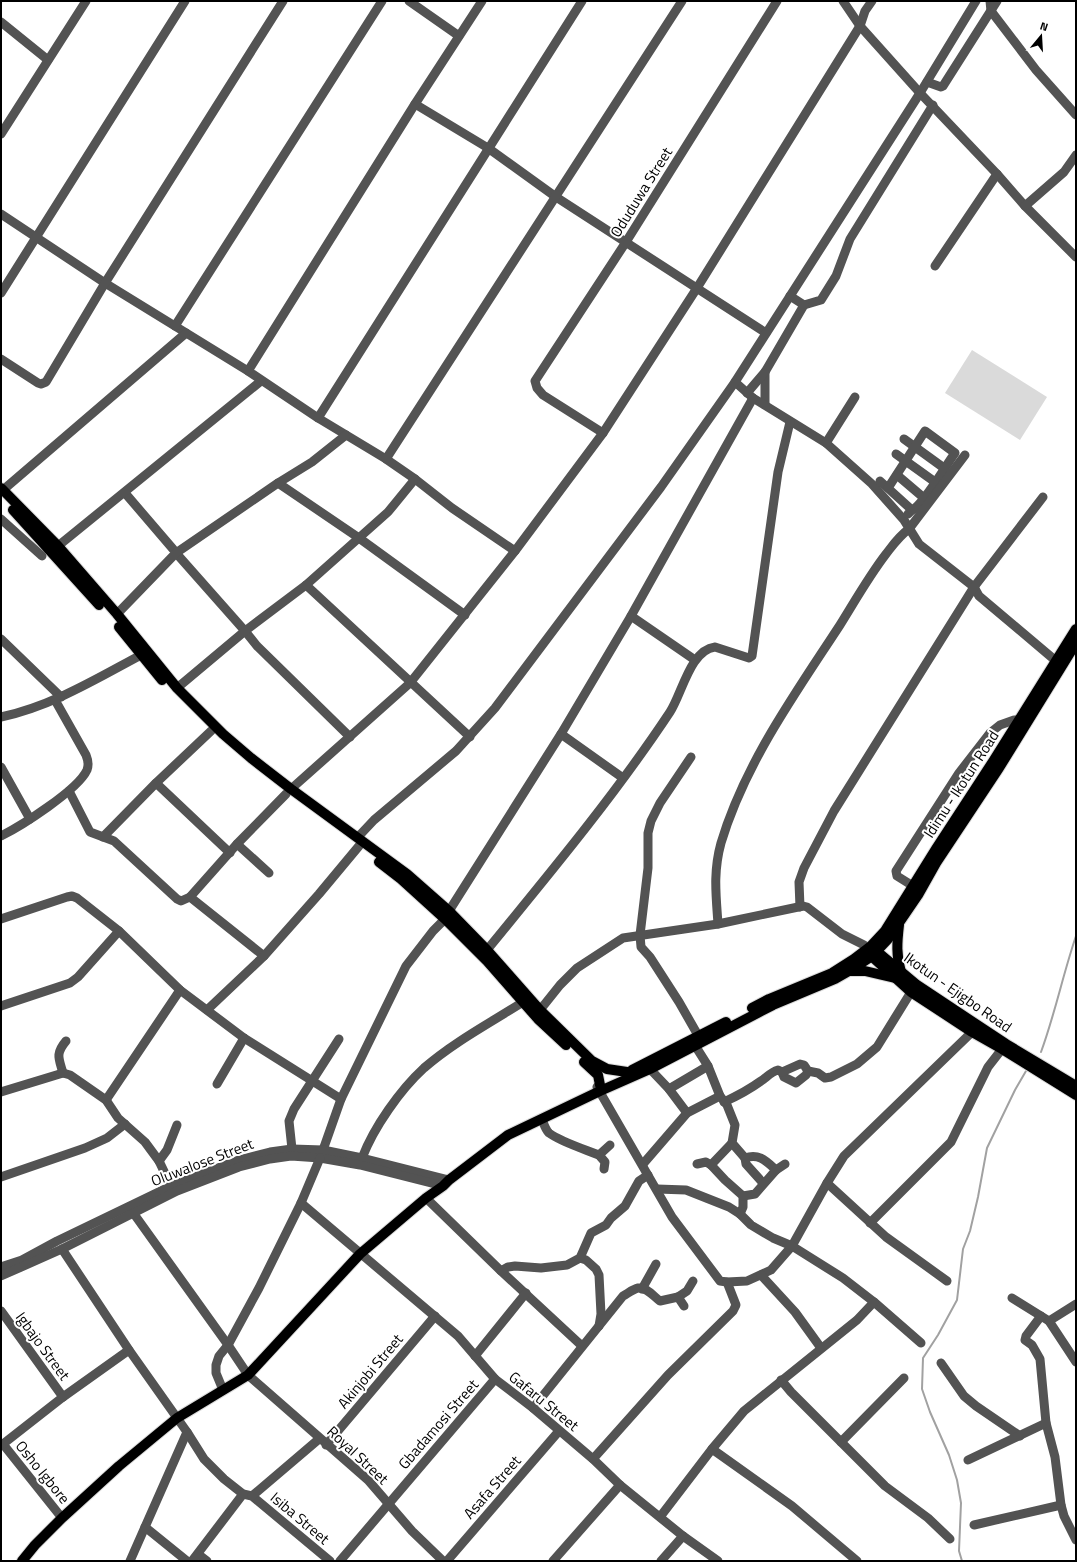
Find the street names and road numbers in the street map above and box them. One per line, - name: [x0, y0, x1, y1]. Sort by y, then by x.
- street label: Oduduwa Street: [604, 142, 678, 242]
- street label: Idimu - Ikotun Road: [918, 726, 1004, 842]
- street label: Ikotun - Ejigbo Road: [899, 946, 1017, 1038]
- street label: Oluwalose Street: [147, 1132, 257, 1192]
- street label: Igbajo Street: [10, 1307, 76, 1386]
- street label: Akinjobi Street: [332, 1328, 409, 1414]
- street label: Gafaru Street: [504, 1366, 585, 1437]
- street label: Gbadamosi Street: [392, 1373, 484, 1474]
- street label: Royal Street: [322, 1420, 395, 1490]
- street label: Osho Igbore: [10, 1435, 76, 1509]
- street label: Asafa Street: [458, 1450, 527, 1524]
- street label: Isiba Street: [265, 1486, 335, 1550]

